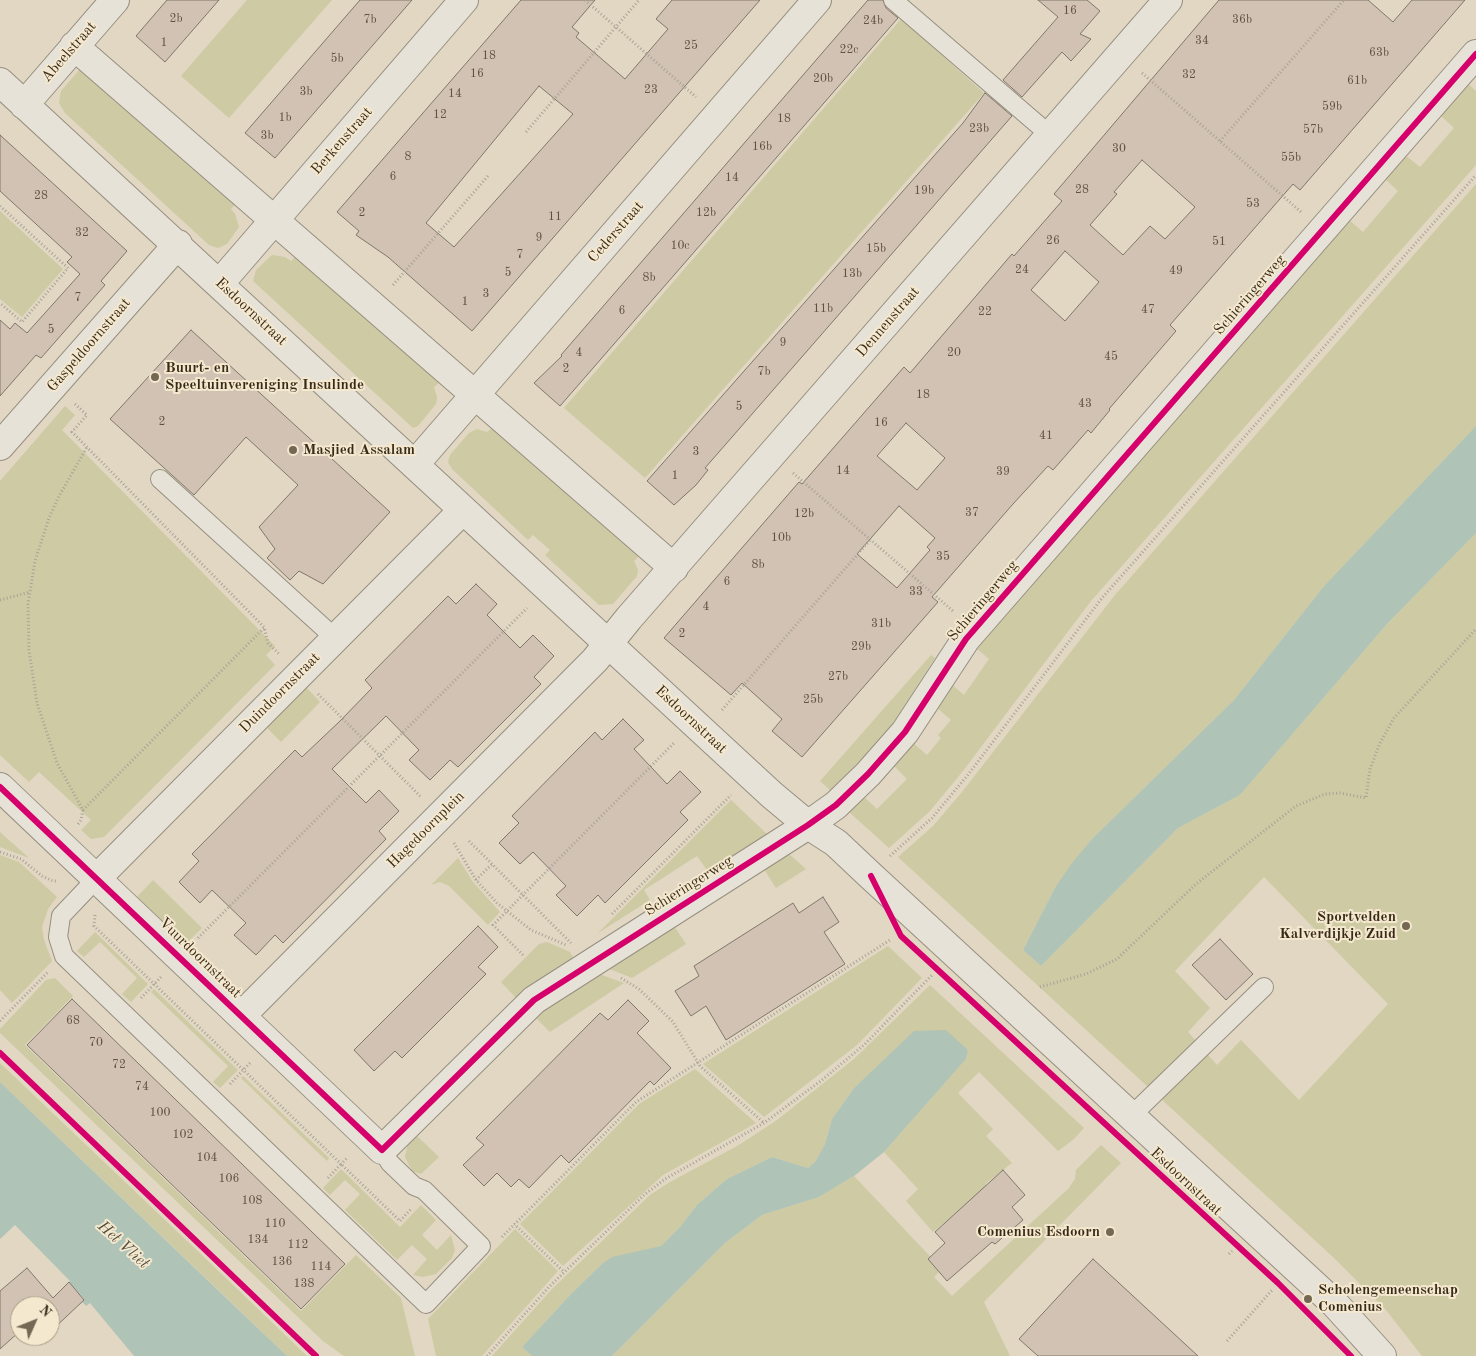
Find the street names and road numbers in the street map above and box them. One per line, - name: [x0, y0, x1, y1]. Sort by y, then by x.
- street label: Abeelstraat: [38, 18, 100, 86]
- street label: Berkenstraat: [308, 103, 376, 179]
- street label: Cederstraat: [584, 197, 648, 267]
- street label: Schieringerweg: [1210, 251, 1290, 339]
- street label: Esdoornstraat: [211, 274, 291, 350]
- street label: Dennenstraat: [852, 283, 924, 361]
- street label: Gaspeldoornstraat: [43, 294, 135, 396]
- street label: Schieringerweg: [944, 557, 1022, 645]
- street label: Duindoornstraat: [236, 649, 324, 737]
- street label: Esdoornstraat: [651, 682, 731, 758]
- street label: Hagedoornplein: [384, 788, 468, 872]
- street label: Schieringerweg: [642, 852, 736, 920]
- street label: Vuurdoornstraat: [155, 914, 245, 1002]
- street label: Esdoornstraat: [1146, 1144, 1226, 1220]

